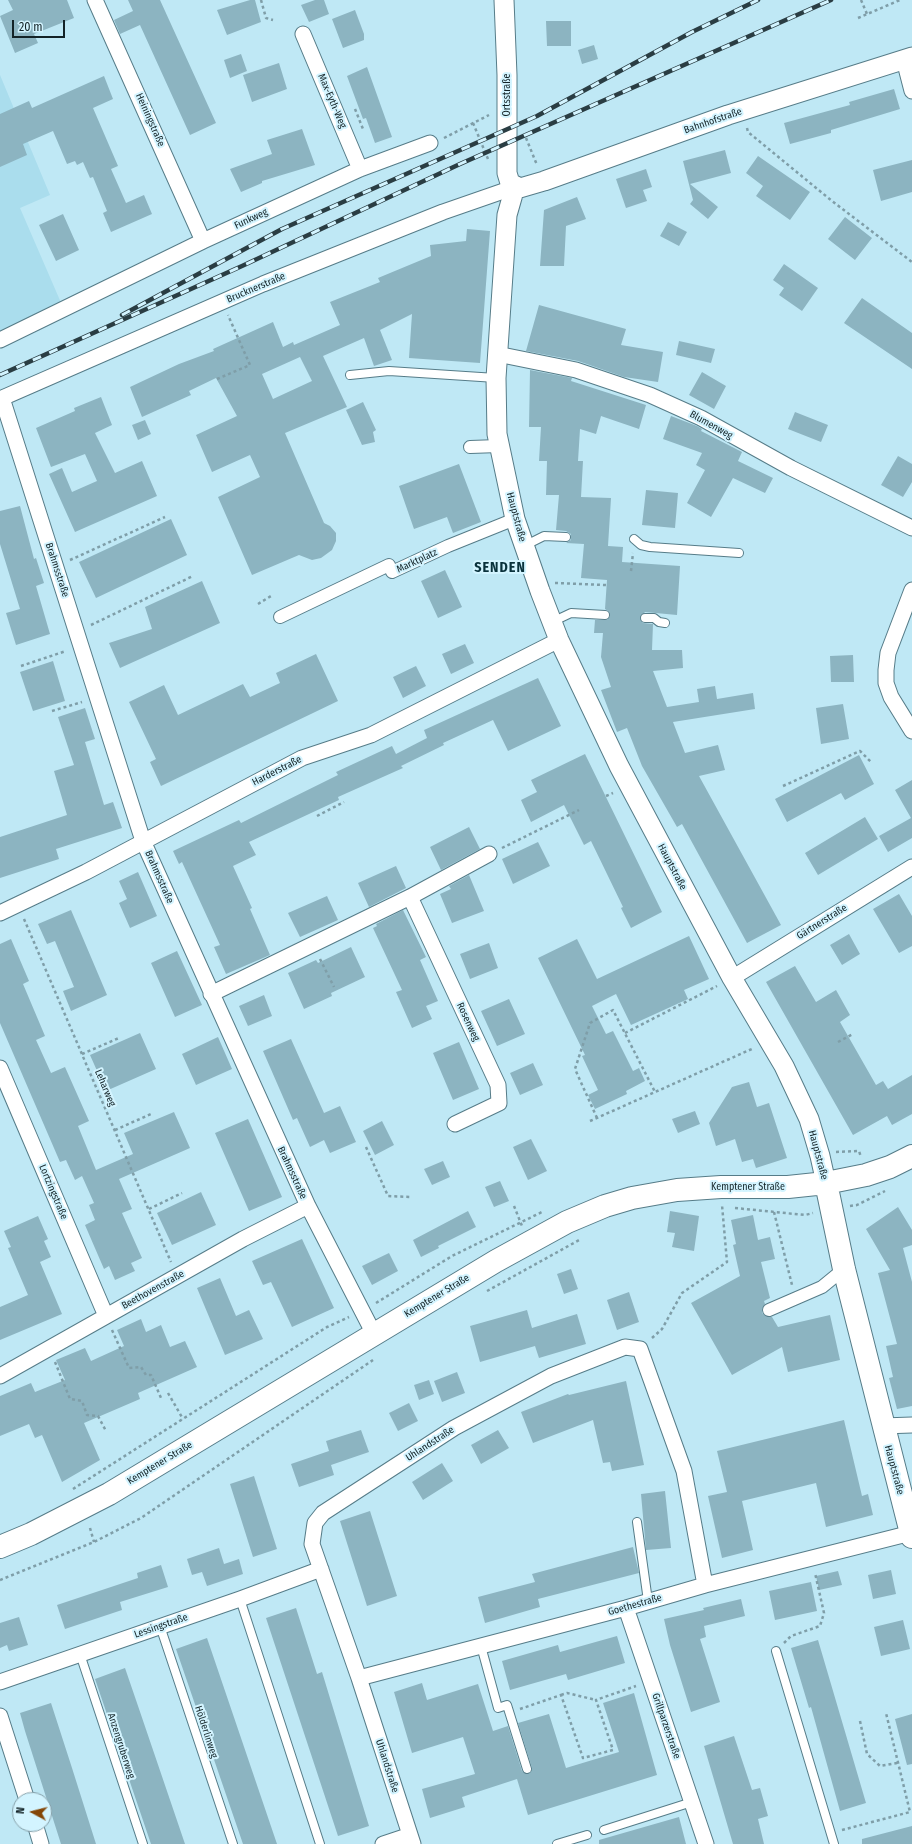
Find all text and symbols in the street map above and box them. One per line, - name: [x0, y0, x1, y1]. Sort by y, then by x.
- scale bar: [14, 12, 67, 38]
- text: 20 m: [19, 20, 43, 34]
- street label: Max-Eyth-Weg: [315, 72, 349, 130]
- street label: Ortsstraße: [501, 73, 513, 117]
- street label: Heiningstraße: [133, 91, 167, 149]
- street label: Bahnhofstraße: [683, 105, 743, 137]
- street label: Funkweg: [232, 206, 270, 232]
- street label: Brucknerstraße: [225, 270, 287, 306]
- street label: Blumenweg: [687, 408, 735, 442]
- street label: Hauptstraße: [504, 491, 528, 543]
- street label: Brahmsstraße: [43, 541, 71, 599]
- street label: Marktplatz: [395, 546, 439, 576]
- district label: SENDEN: [474, 560, 526, 576]
- street label: Harderstraße: [250, 753, 304, 789]
- street label: Hauptstraße: [655, 842, 689, 892]
- street label: Brahmsstraße: [142, 849, 176, 905]
- street label: Gärtnerstraße: [795, 902, 849, 942]
- street label: Rosenweg: [454, 1001, 482, 1043]
- street label: Leharweg: [92, 1068, 118, 1108]
- street label: Hauptstraße: [806, 1129, 830, 1181]
- street label: Brahmsstraße: [275, 1145, 309, 1201]
- street label: Lortzingstraße: [36, 1163, 70, 1221]
- street label: Kemptener Straße: [711, 1181, 785, 1193]
- street label: Beethovenstraße: [120, 1268, 186, 1312]
- street label: Kemptener Straße: [402, 1272, 472, 1320]
- street label: Uhlandstraße: [404, 1424, 456, 1464]
- street label: Kemptener Straße: [125, 1439, 195, 1487]
- street label: Hauptstraße: [882, 1444, 906, 1496]
- street label: Goethestraße: [607, 1592, 663, 1618]
- street label: Lessingstraße: [133, 1611, 189, 1641]
- street label: Grillparzerstraße: [649, 1692, 683, 1760]
- street label: Hölderlinweg: [192, 1704, 220, 1760]
- street label: Anzengruberweg: [105, 1712, 137, 1780]
- street label: Uhlandstraße: [373, 1738, 401, 1794]
- north arrow: [12, 1792, 52, 1832]
- text: N: [14, 1807, 27, 1815]

